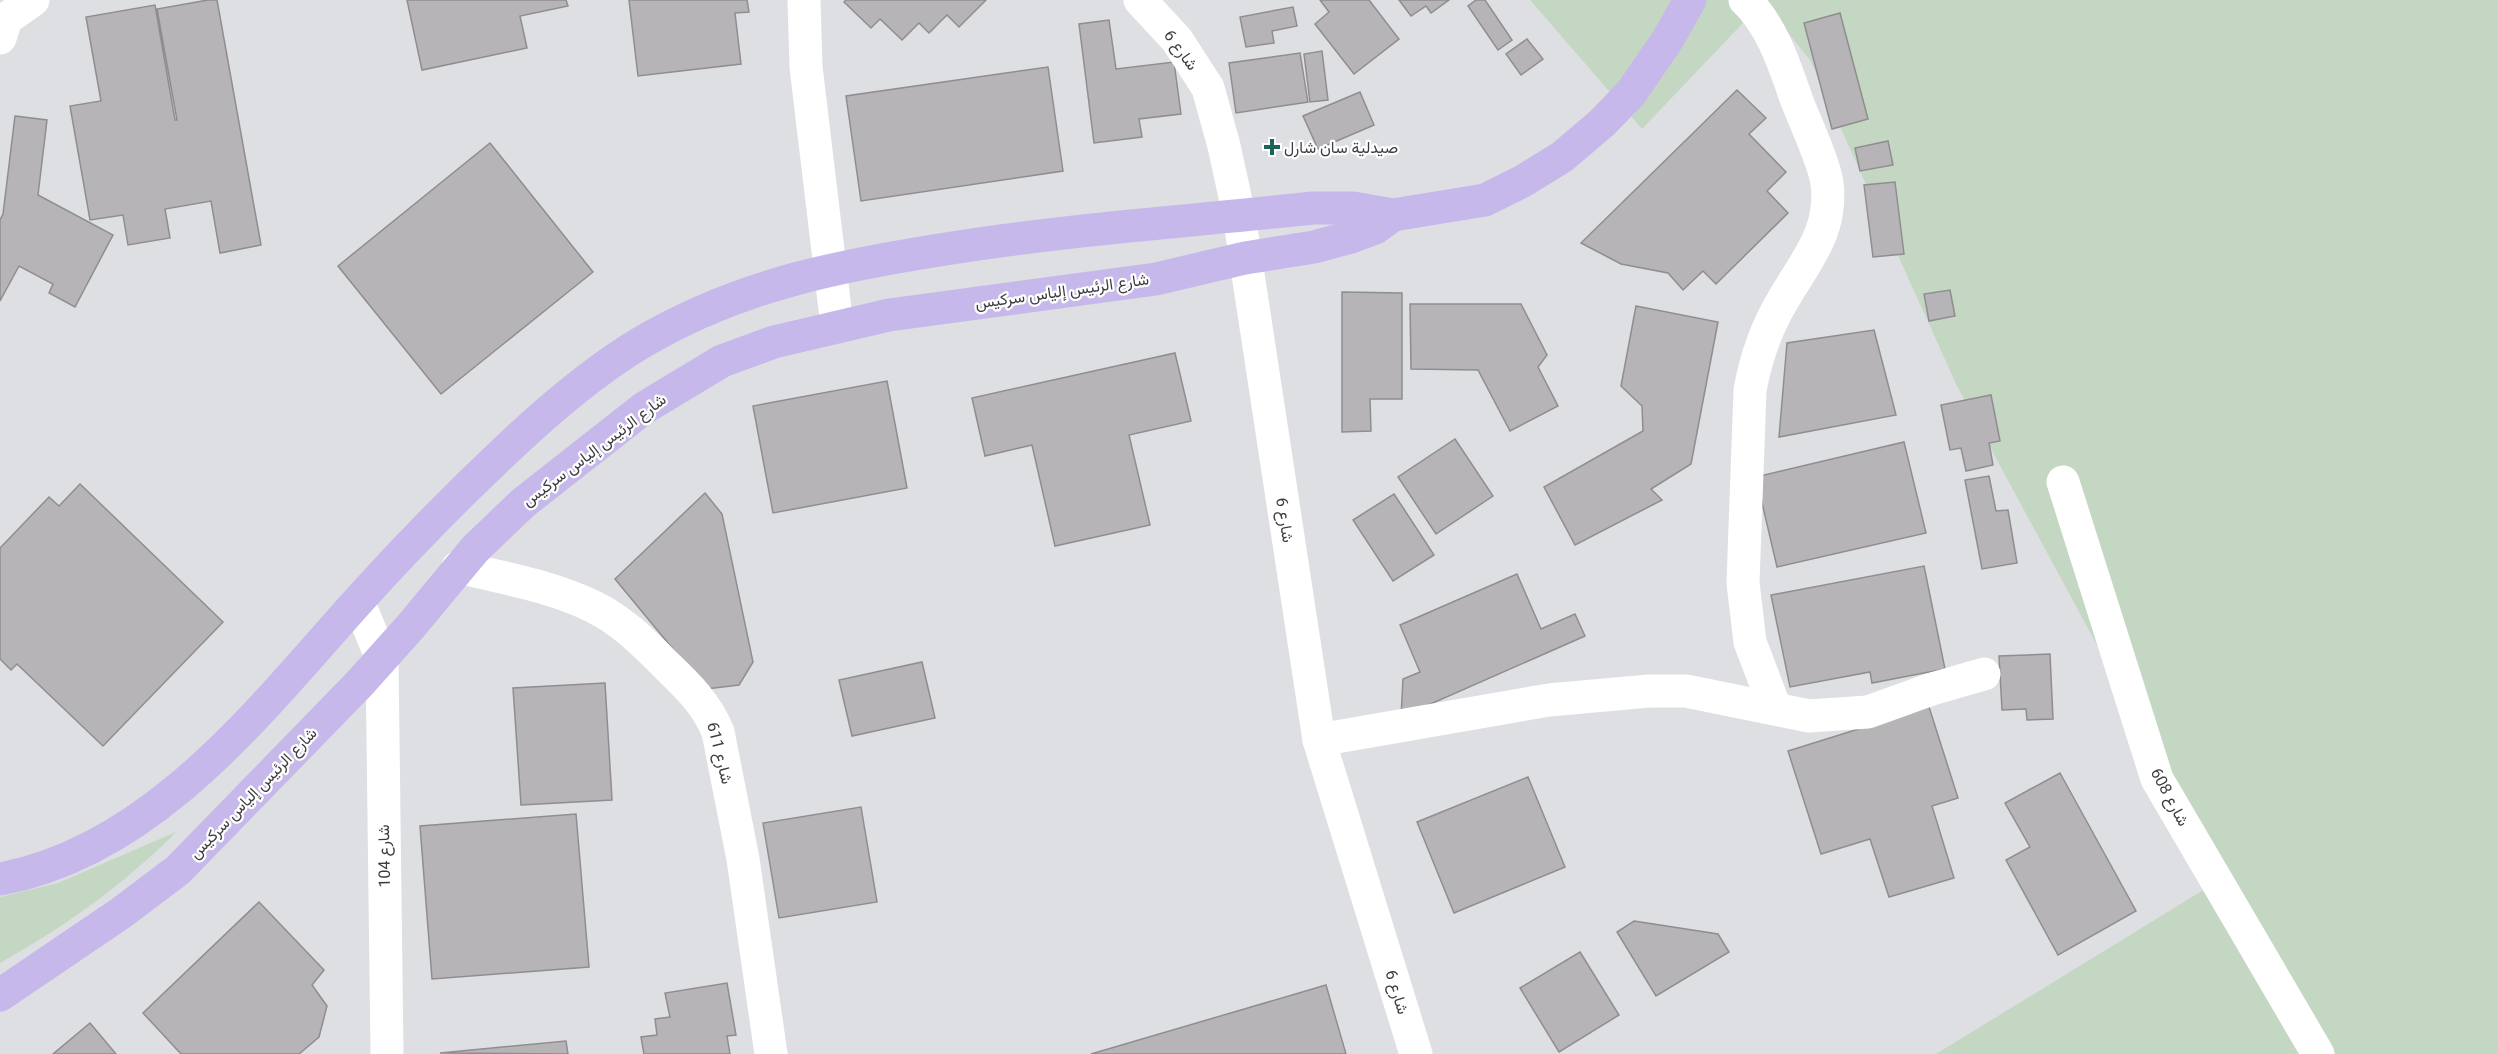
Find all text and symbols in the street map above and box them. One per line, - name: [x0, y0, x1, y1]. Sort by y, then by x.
- street label: شارع 6: [1158, 26, 1202, 75]
- place label: صيدلية سان شارل: [1284, 138, 1398, 158]
- marker: صيدلية سان شارل: [1265, 140, 1279, 154]
- street label: شارع الرئيس إلياس سركيس: [974, 269, 1150, 315]
- street label: شارع الرئيس إلياس سركيس: [518, 390, 671, 512]
- street label: شارع 6: [1270, 496, 1298, 544]
- street label: شارع 611: [701, 720, 737, 786]
- street label: شارع الرئيس إلياس سركيس: [185, 723, 322, 864]
- street label: شارع 608: [2145, 765, 2193, 830]
- street label: شارع 104: [374, 824, 396, 888]
- street label: شارع 6: [1379, 968, 1413, 1017]

